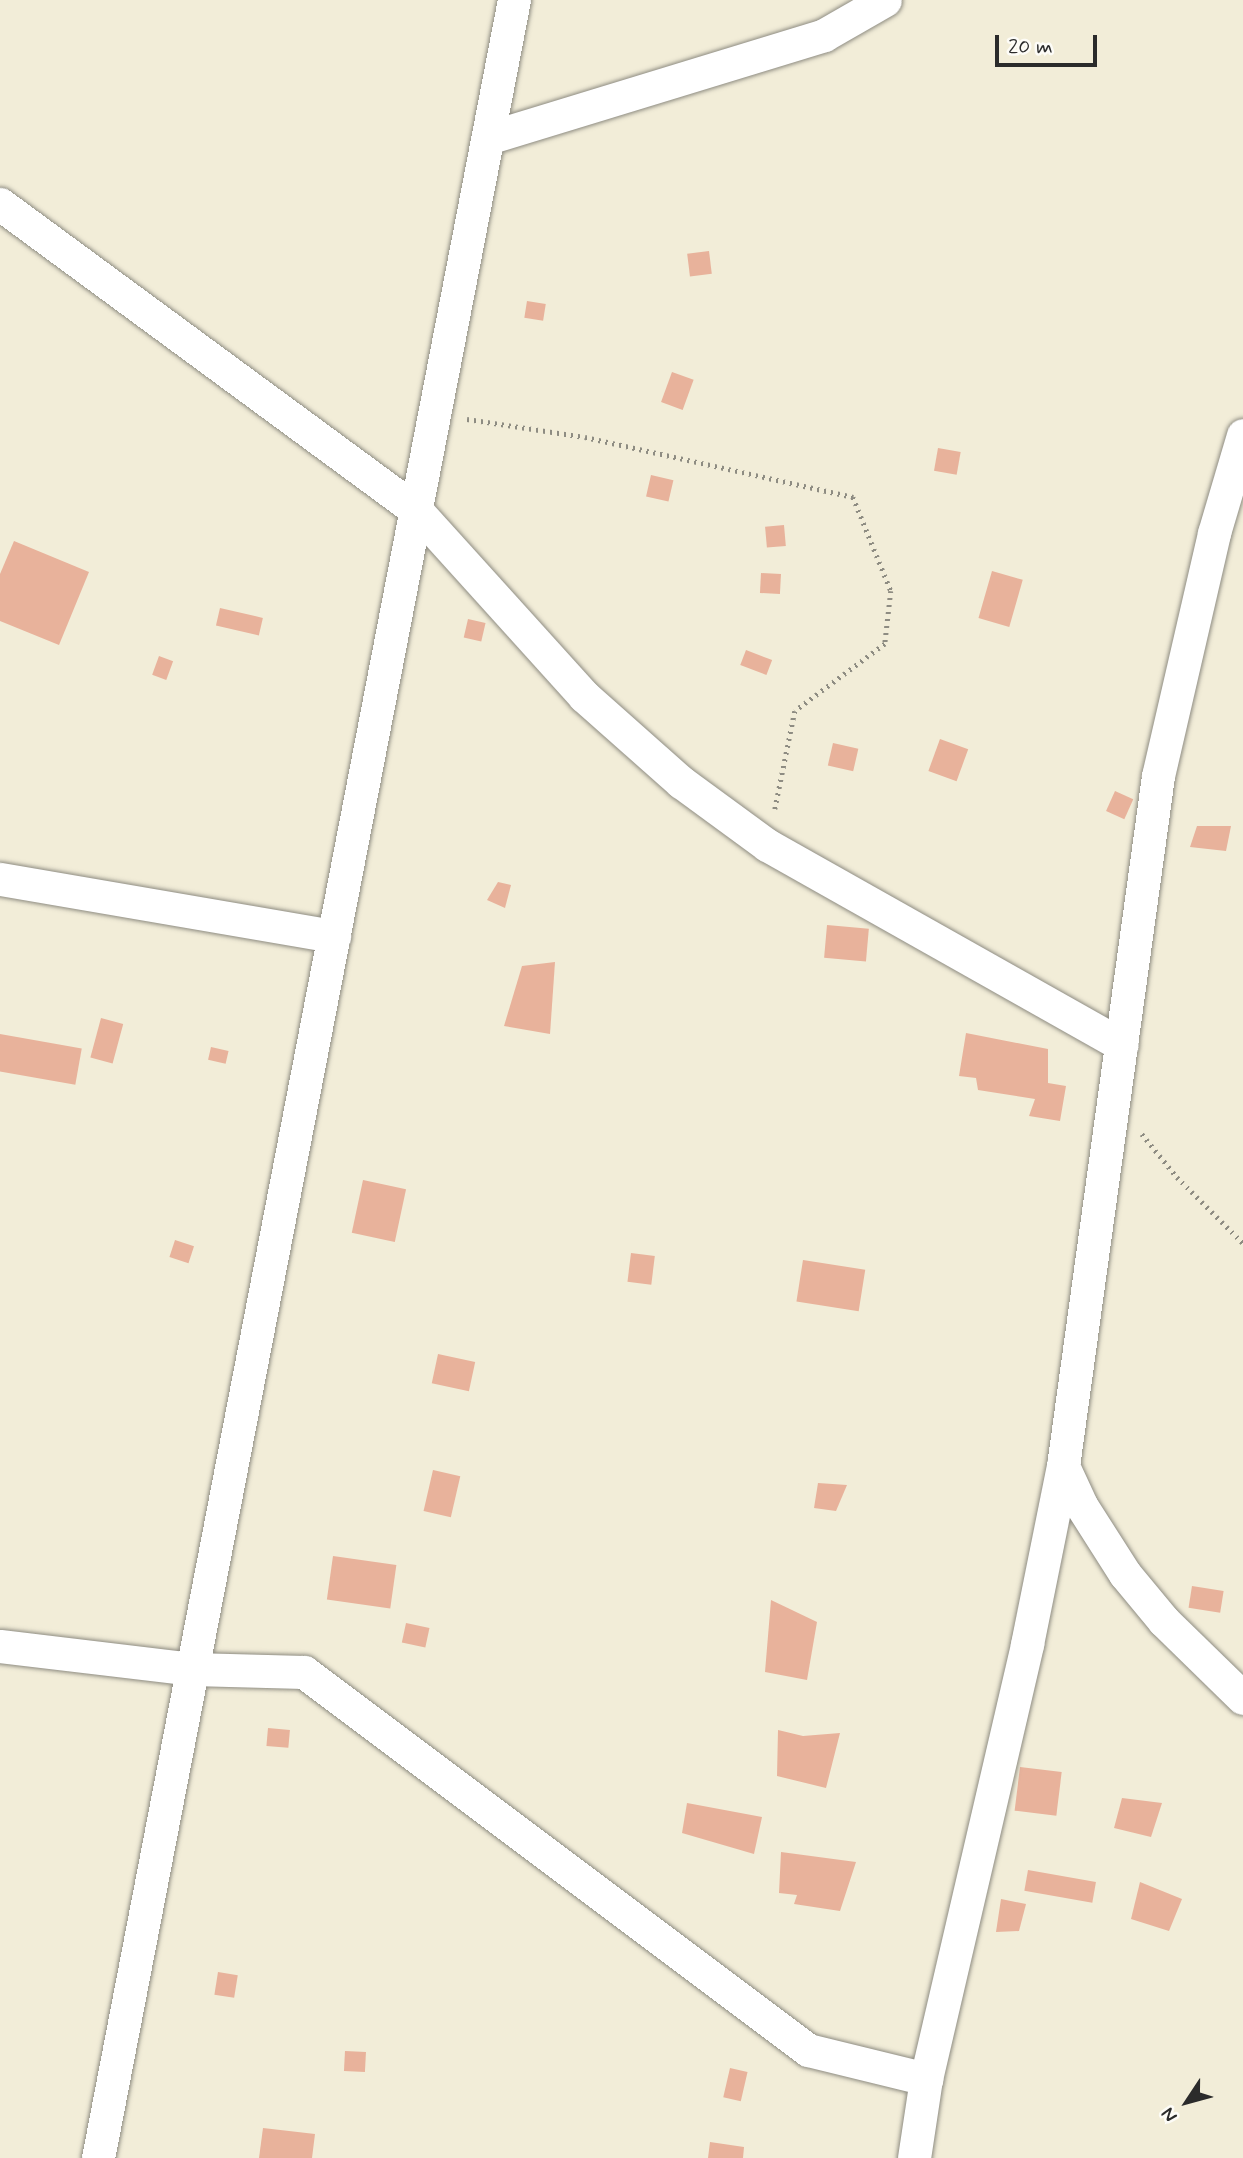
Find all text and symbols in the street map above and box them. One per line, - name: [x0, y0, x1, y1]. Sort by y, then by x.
- scale bar: [998, 21, 1100, 65]
- text: 20 m: [1008, 33, 1053, 61]
- north arrow: [1152, 2067, 1222, 2137]
- text: N: [1156, 2102, 1183, 2127]

